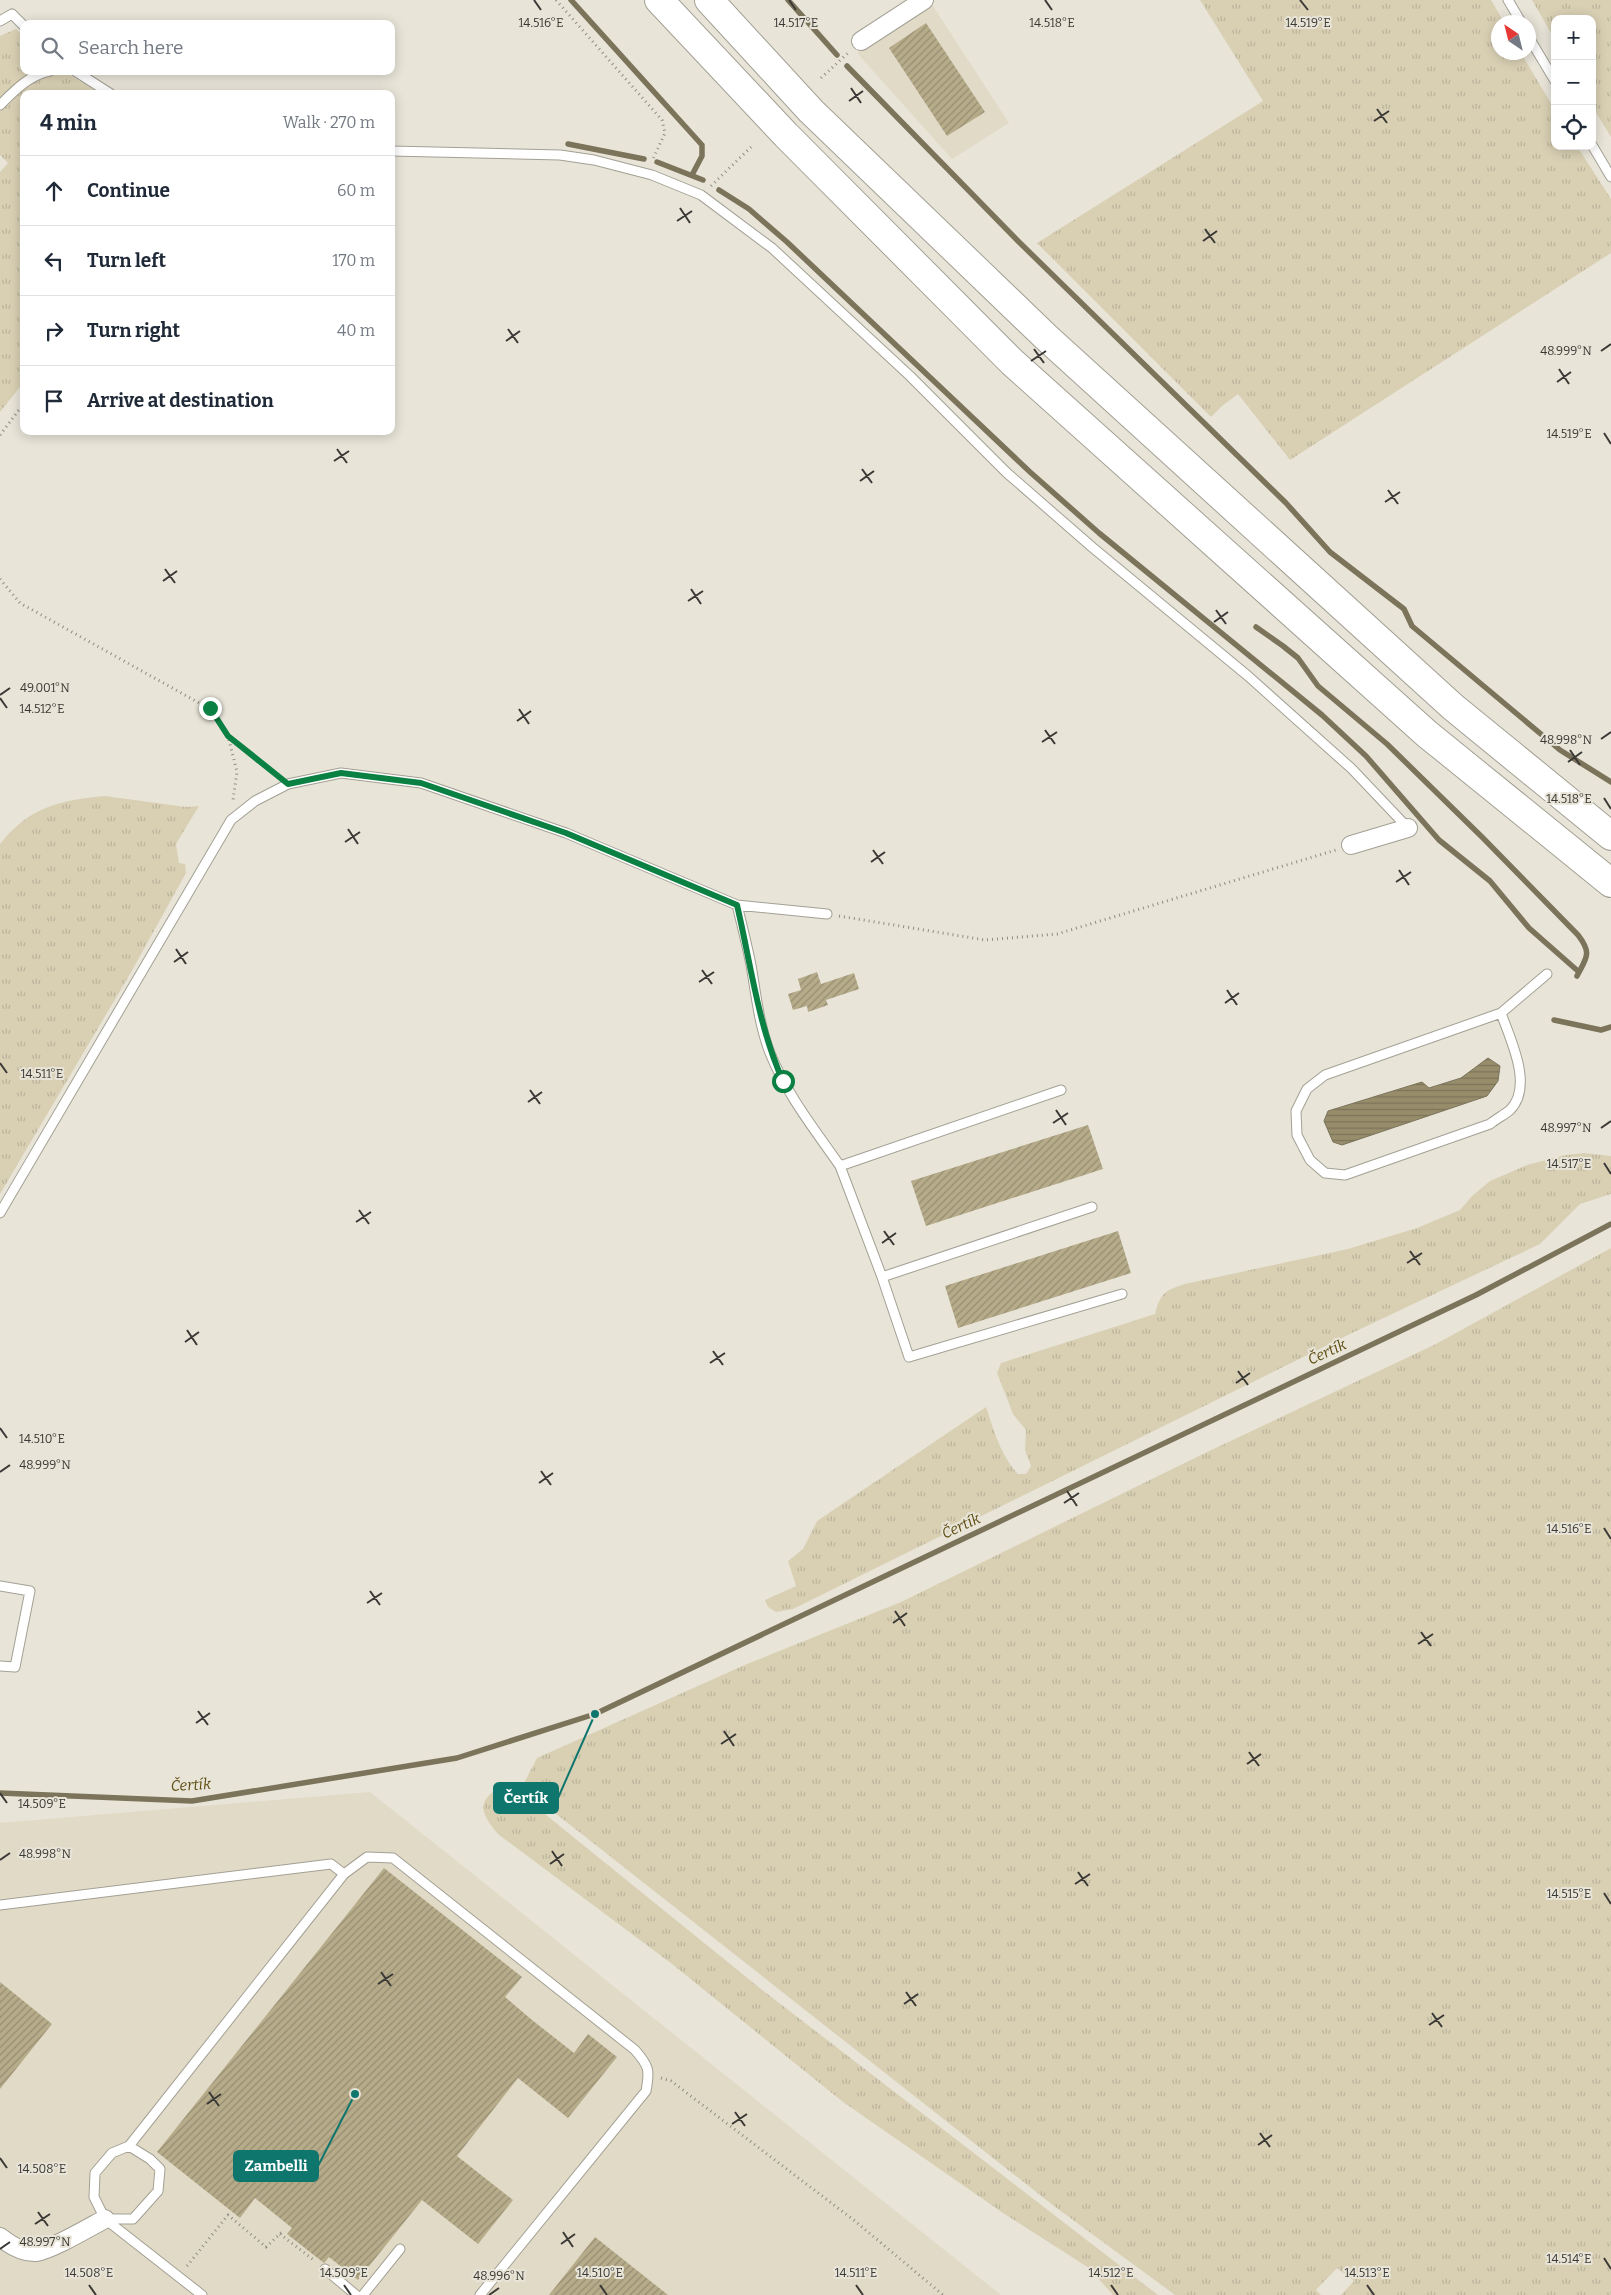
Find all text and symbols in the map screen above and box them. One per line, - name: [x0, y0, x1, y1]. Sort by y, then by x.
- north arrow: [1491, 15, 1536, 60]
- map controls: [1551, 15, 1596, 150]
- button: +: [1551, 15, 1596, 60]
- text: 14.516°E: [519, 16, 564, 30]
- text: 14.517°E: [774, 16, 818, 30]
- text: 14.518°E: [1029, 16, 1075, 30]
- text: 14.519°E: [1285, 16, 1331, 30]
- search box: [20, 20, 395, 75]
- icon: search: [38, 34, 66, 62]
- text: Search here: [78, 36, 183, 59]
- button: −: [1551, 60, 1596, 105]
- button: locate: [1551, 105, 1596, 150]
- text: 4 min: [40, 110, 97, 136]
- text: Walk · 270 m: [283, 113, 375, 132]
- icon: ahead: [40, 177, 68, 205]
- text: Continue: [87, 179, 170, 202]
- text: 60 m: [337, 181, 375, 200]
- icon: left: [40, 247, 68, 275]
- text: Turn left: [87, 249, 166, 272]
- text: 170 m: [332, 251, 375, 270]
- icon: right: [40, 317, 68, 345]
- text: Turn right: [87, 319, 180, 342]
- text: 40 m: [337, 321, 375, 340]
- text: 48.999°N: [1540, 344, 1592, 358]
- icon: arrive: [40, 387, 68, 415]
- text: Arrive at destination: [87, 389, 274, 412]
- text: 14.519°E: [1546, 427, 1592, 441]
- text: 49.001°N: [20, 681, 70, 695]
- route end: [199, 697, 222, 720]
- text: 14.512°E: [20, 702, 64, 716]
- text: 48.998°N: [1540, 733, 1593, 747]
- text: 14.518°E: [1546, 792, 1592, 806]
- text: 14.511°E: [21, 1067, 63, 1081]
- route start: [772, 1070, 795, 1093]
- text: 48.997°N: [1540, 1121, 1592, 1135]
- text: 14.517°E: [1547, 1157, 1591, 1171]
- water label: Čertík: [1305, 1335, 1350, 1369]
- text: 14.510°E: [19, 1432, 65, 1446]
- text: 48.999°N: [19, 1458, 71, 1472]
- water label: Čertík: [939, 1509, 984, 1543]
- text: 14.516°E: [1547, 1522, 1592, 1536]
- water label: Čertík: [170, 1775, 212, 1795]
- callout: Čertík: [494, 1783, 558, 1813]
- text: Čertík: [504, 1788, 548, 1807]
- text: 14.509°E: [18, 1797, 66, 1811]
- text: 48.998°N: [19, 1847, 72, 1861]
- text: 14.515°E: [1547, 1887, 1591, 1901]
- callout: Zambelli: [234, 2151, 318, 2181]
- text: Zambelli: [244, 2157, 308, 2175]
- text: 14.508°E: [18, 2162, 66, 2176]
- text: 48.997°N: [19, 2235, 71, 2249]
- text: 14.514°E: [1547, 2252, 1591, 2266]
- text: 14.508°E: [65, 2266, 113, 2280]
- text: 14.509°E: [320, 2266, 368, 2280]
- text: 14.510°E: [577, 2266, 623, 2280]
- text: 14.511°E: [835, 2266, 877, 2280]
- text: 14.512°E: [1089, 2266, 1133, 2280]
- text: 14.513°E: [1344, 2266, 1390, 2280]
- text: 48.996°N: [473, 2269, 525, 2283]

